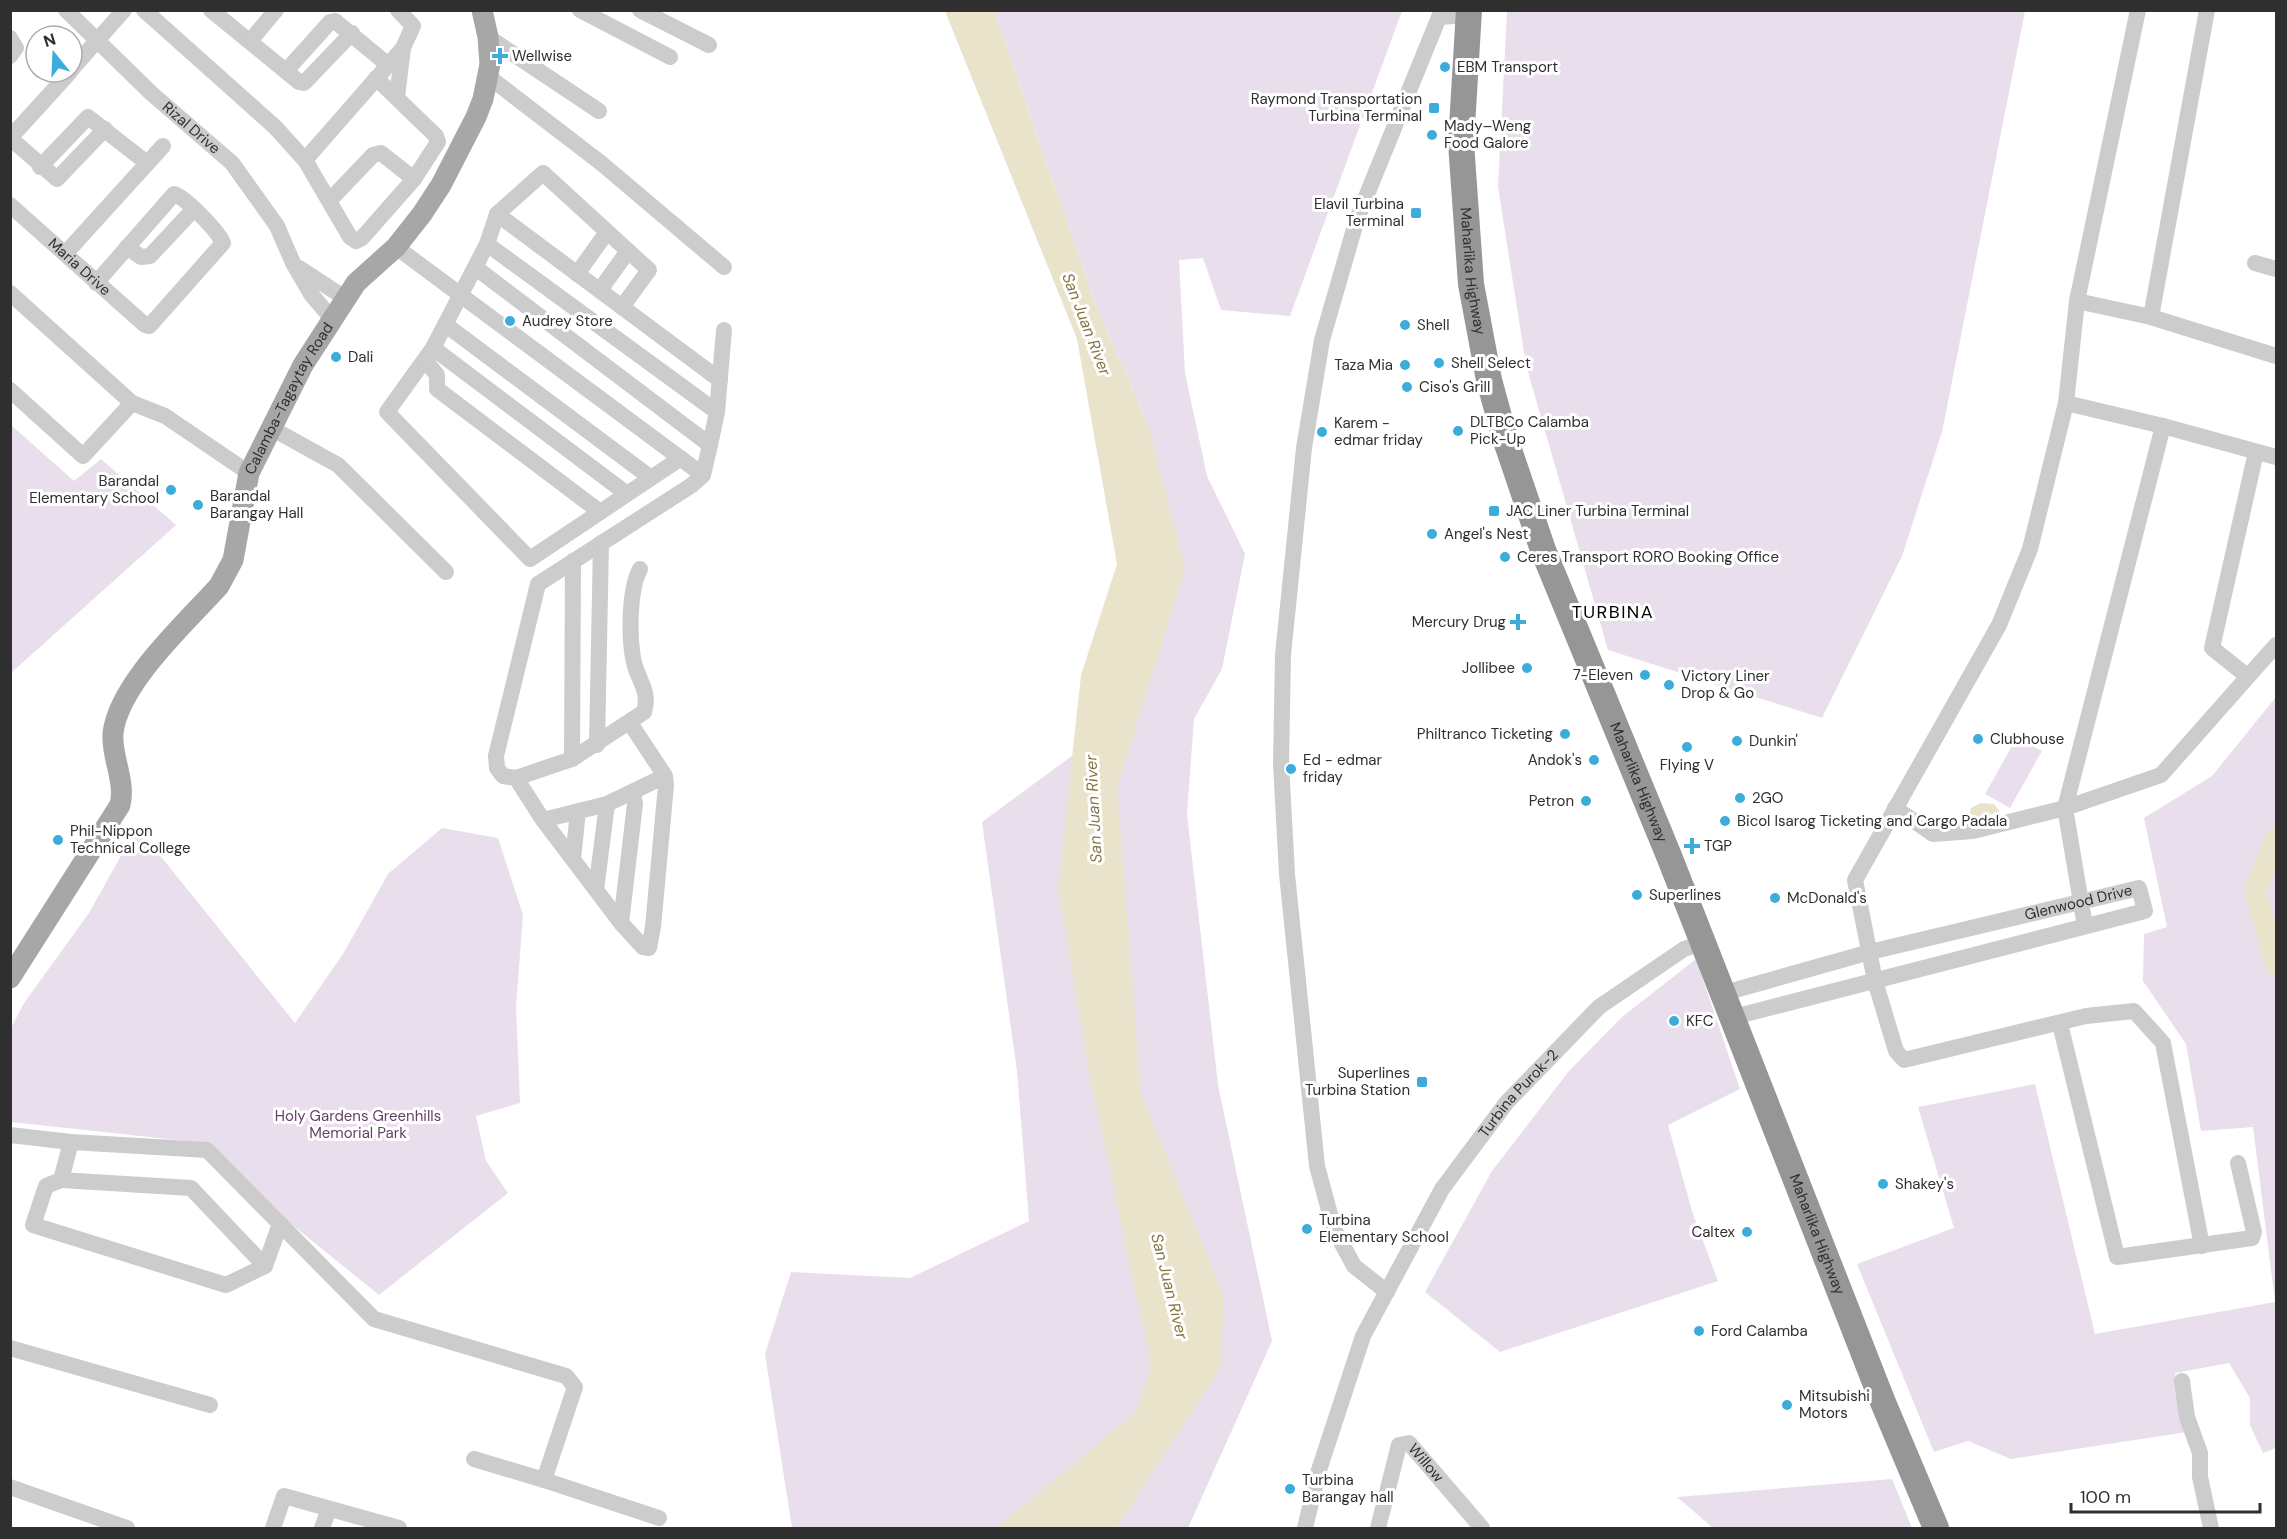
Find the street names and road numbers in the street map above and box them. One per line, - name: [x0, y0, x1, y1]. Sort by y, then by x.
- street label: Rizal Drive: [158, 97, 224, 158]
- street label: Maharlika Highway: [1456, 207, 1490, 337]
- street label: Maria Drive: [44, 234, 115, 300]
- street label: Calamba-Tagaytay Road: [240, 319, 338, 478]
- street label: Maharlika Highway: [1605, 719, 1673, 846]
- street label: Glenwood Drive: [2023, 880, 2134, 925]
- street label: Turbina Purok-2: [1474, 1045, 1563, 1142]
- street label: Maharlika Highway: [1784, 1171, 1850, 1298]
- street label: Willow: [1404, 1439, 1449, 1487]

